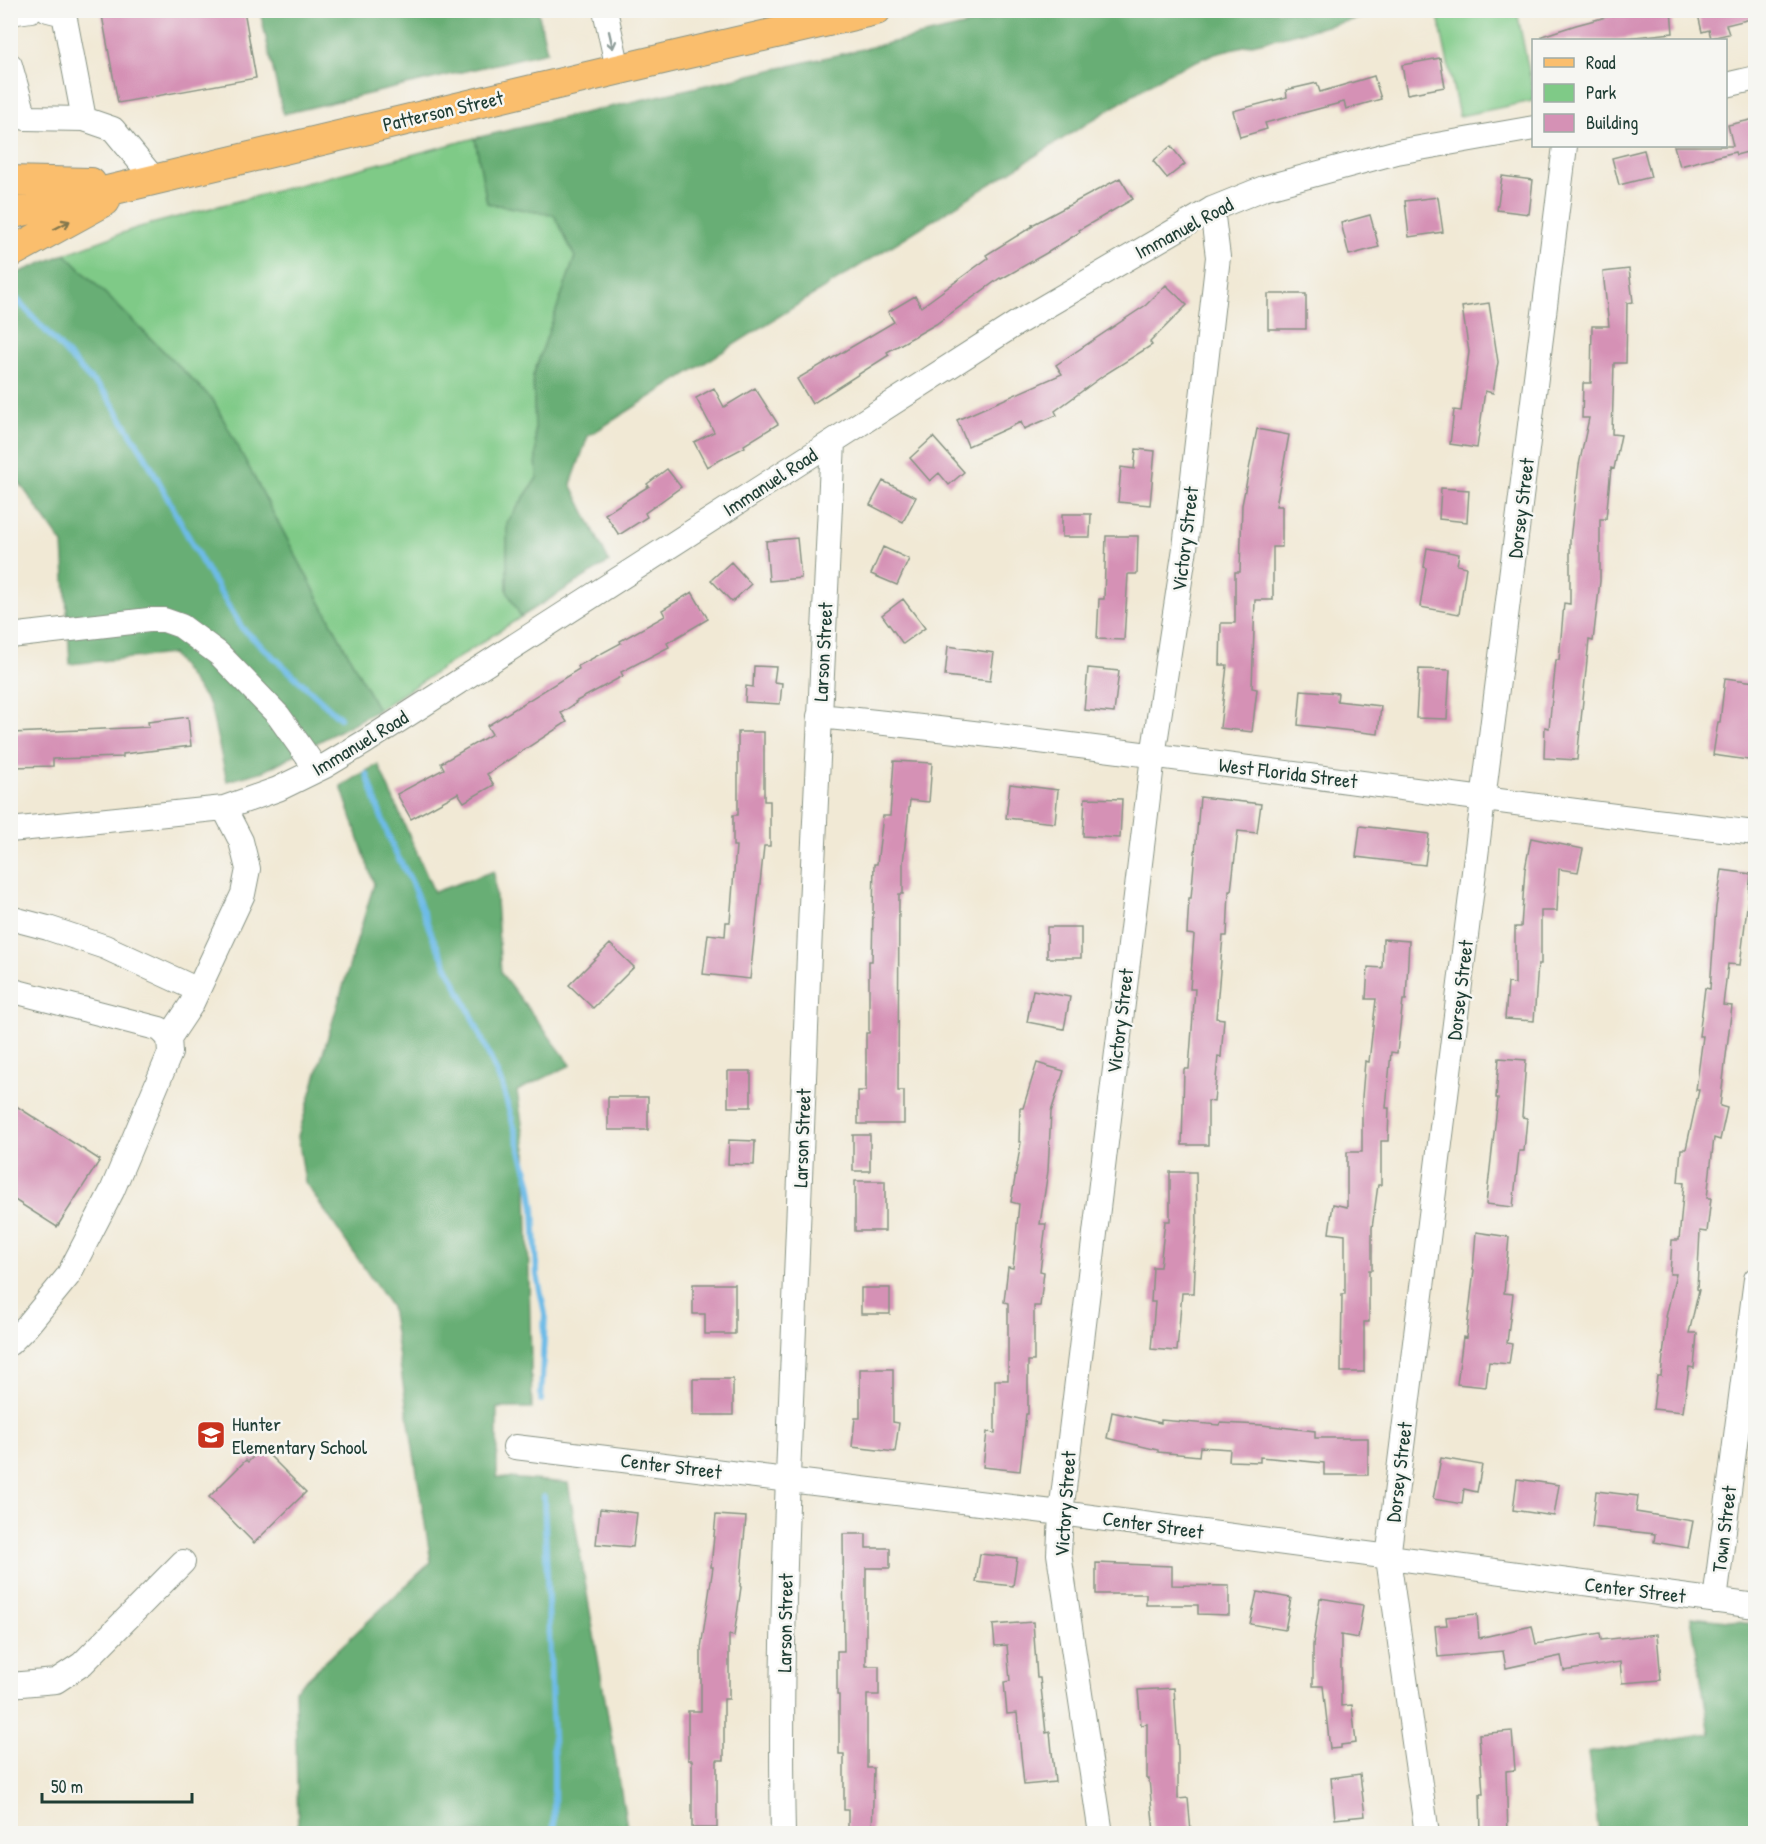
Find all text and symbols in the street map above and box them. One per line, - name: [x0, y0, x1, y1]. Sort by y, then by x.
- one-way arrow: [606, 30, 618, 49]
- legend: [1532, 39, 1727, 147]
- text: Road: [1586, 50, 1616, 75]
- text: Park: [1586, 80, 1617, 105]
- street label: Patterson Street: [380, 83, 507, 137]
- text: Building: [1586, 110, 1638, 135]
- street label: Immanuel Road: [1130, 190, 1238, 265]
- one-way arrow: [53, 219, 70, 231]
- street label: Immanuel Road: [717, 441, 822, 522]
- street label: Dorsey Street: [1501, 455, 1540, 559]
- street label: Victory Street: [1165, 484, 1204, 593]
- street label: Larson Street: [806, 601, 839, 702]
- street label: Immanuel Road: [307, 703, 413, 782]
- street label: West Florida Street: [1217, 751, 1360, 795]
- street label: Dorsey Street: [1440, 937, 1479, 1041]
- street label: Victory Street: [1100, 966, 1139, 1075]
- street label: Larson Street: [786, 1087, 817, 1188]
- place label: Hunter Elementary School: [232, 1410, 368, 1460]
- school or university icon: Hunter Elementary School: [195, 1419, 227, 1451]
- street label: Dorsey Street: [1379, 1419, 1418, 1523]
- street label: Center Street: [619, 1446, 724, 1485]
- street label: Victory Street: [1047, 1449, 1082, 1558]
- street label: Town Street: [1705, 1483, 1742, 1574]
- street label: Center Street: [1101, 1504, 1206, 1545]
- street label: Center Street: [1583, 1570, 1688, 1609]
- street label: Larson Street: [770, 1572, 799, 1673]
- scale bar: [42, 1766, 192, 1804]
- text: 50 m: [51, 1774, 83, 1799]

